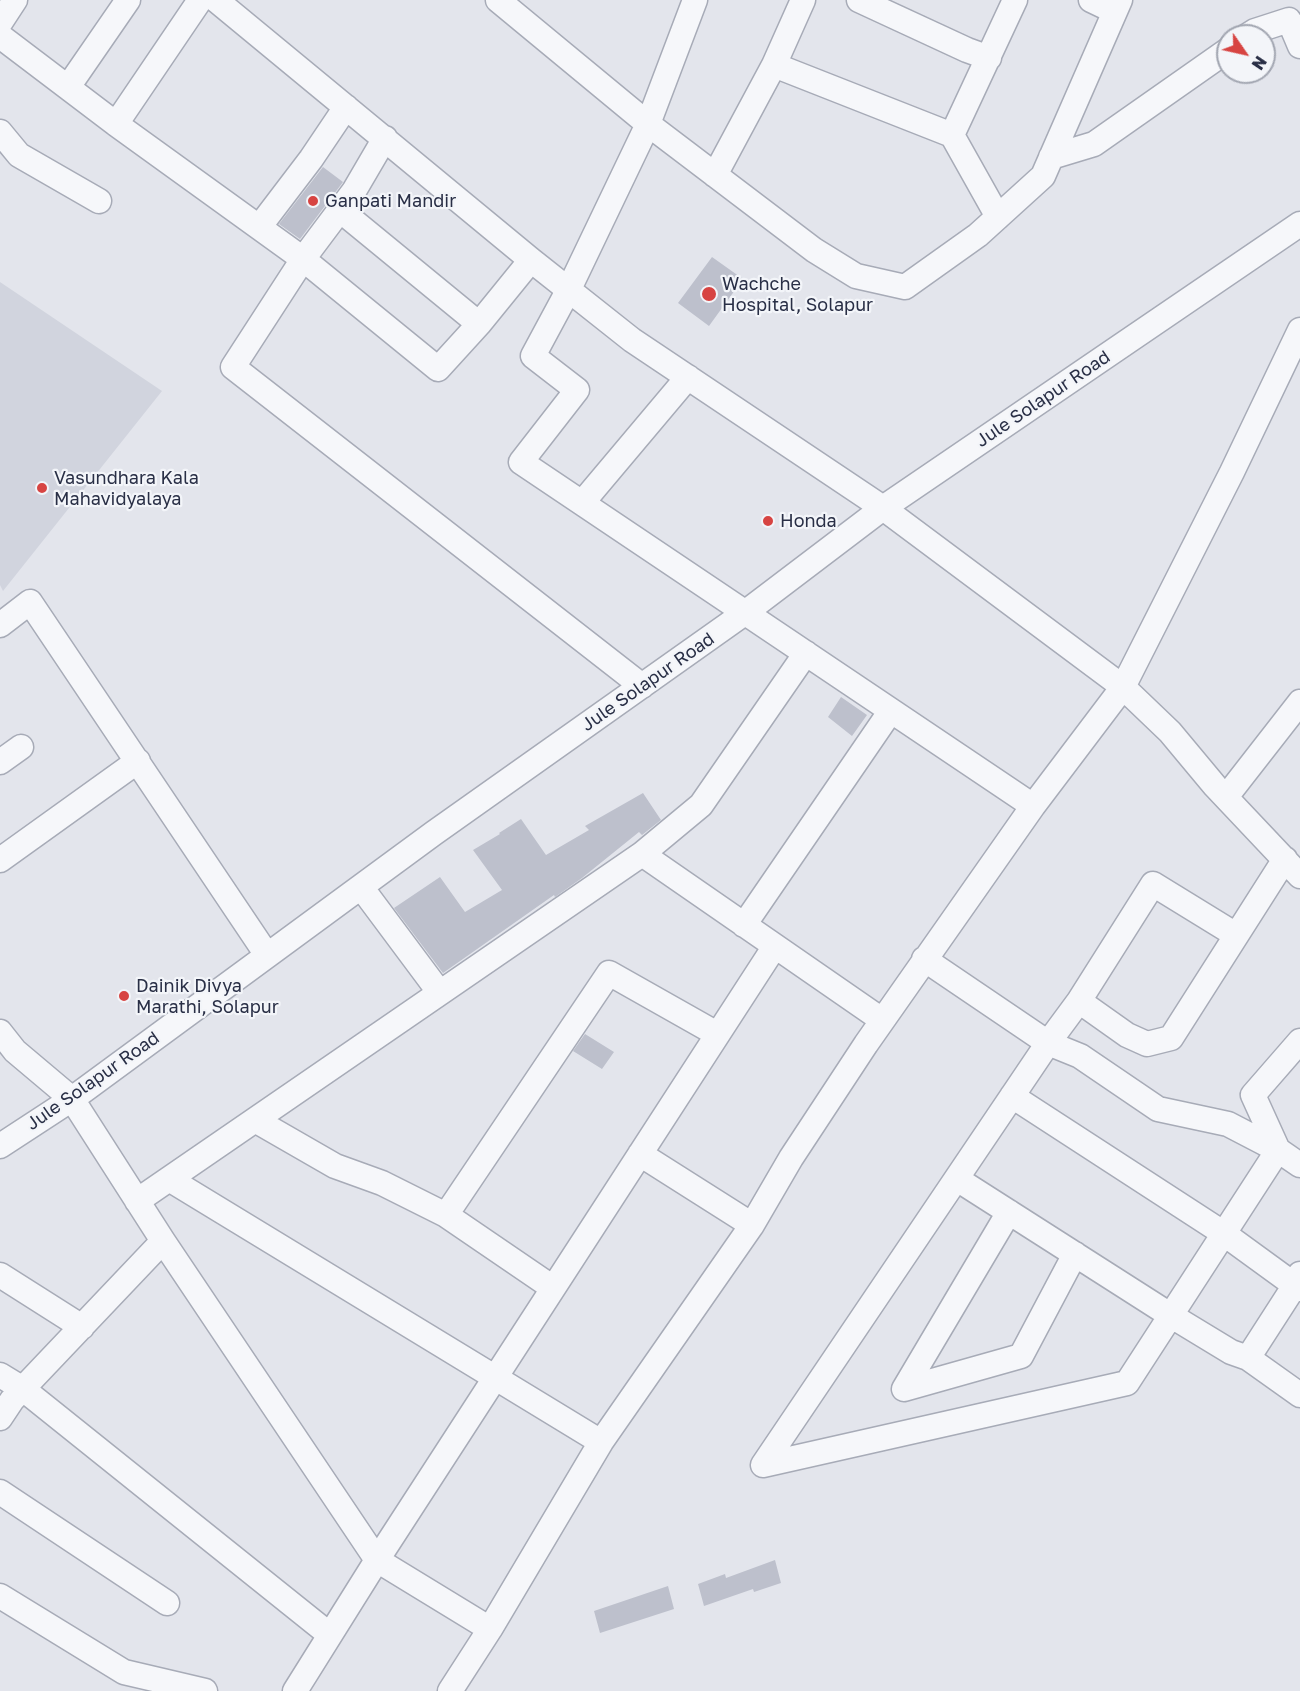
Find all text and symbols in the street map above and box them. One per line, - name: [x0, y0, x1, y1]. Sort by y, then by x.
- north arrow: [1216, 24, 1276, 84]
- text: N: [1248, 52, 1271, 74]
- place label: Ganpati Mandir: [325, 190, 456, 212]
- marker: Ganpati Mandir: [306, 194, 320, 208]
- place label: Wachche Hospital, Solapur: [722, 273, 873, 316]
- marker: Wachche Hospital, Solapur: [700, 285, 718, 303]
- street label: Jule Solapur Road: [972, 346, 1114, 452]
- place label: Vasundhara Kala Mahavidyalaya: [54, 467, 199, 510]
- marker: Vasundhara Kala Mahavidyalaya: [35, 481, 49, 495]
- place label: Honda: [780, 510, 837, 532]
- marker: Honda: [761, 514, 775, 528]
- street label: Jule Solapur Road: [577, 628, 719, 736]
- place label: Dainik Divya Marathi, Solapur: [136, 975, 279, 1018]
- marker: Dainik Divya Marathi, Solapur: [117, 989, 131, 1003]
- street label: Jule Solapur Road: [22, 1027, 164, 1135]

